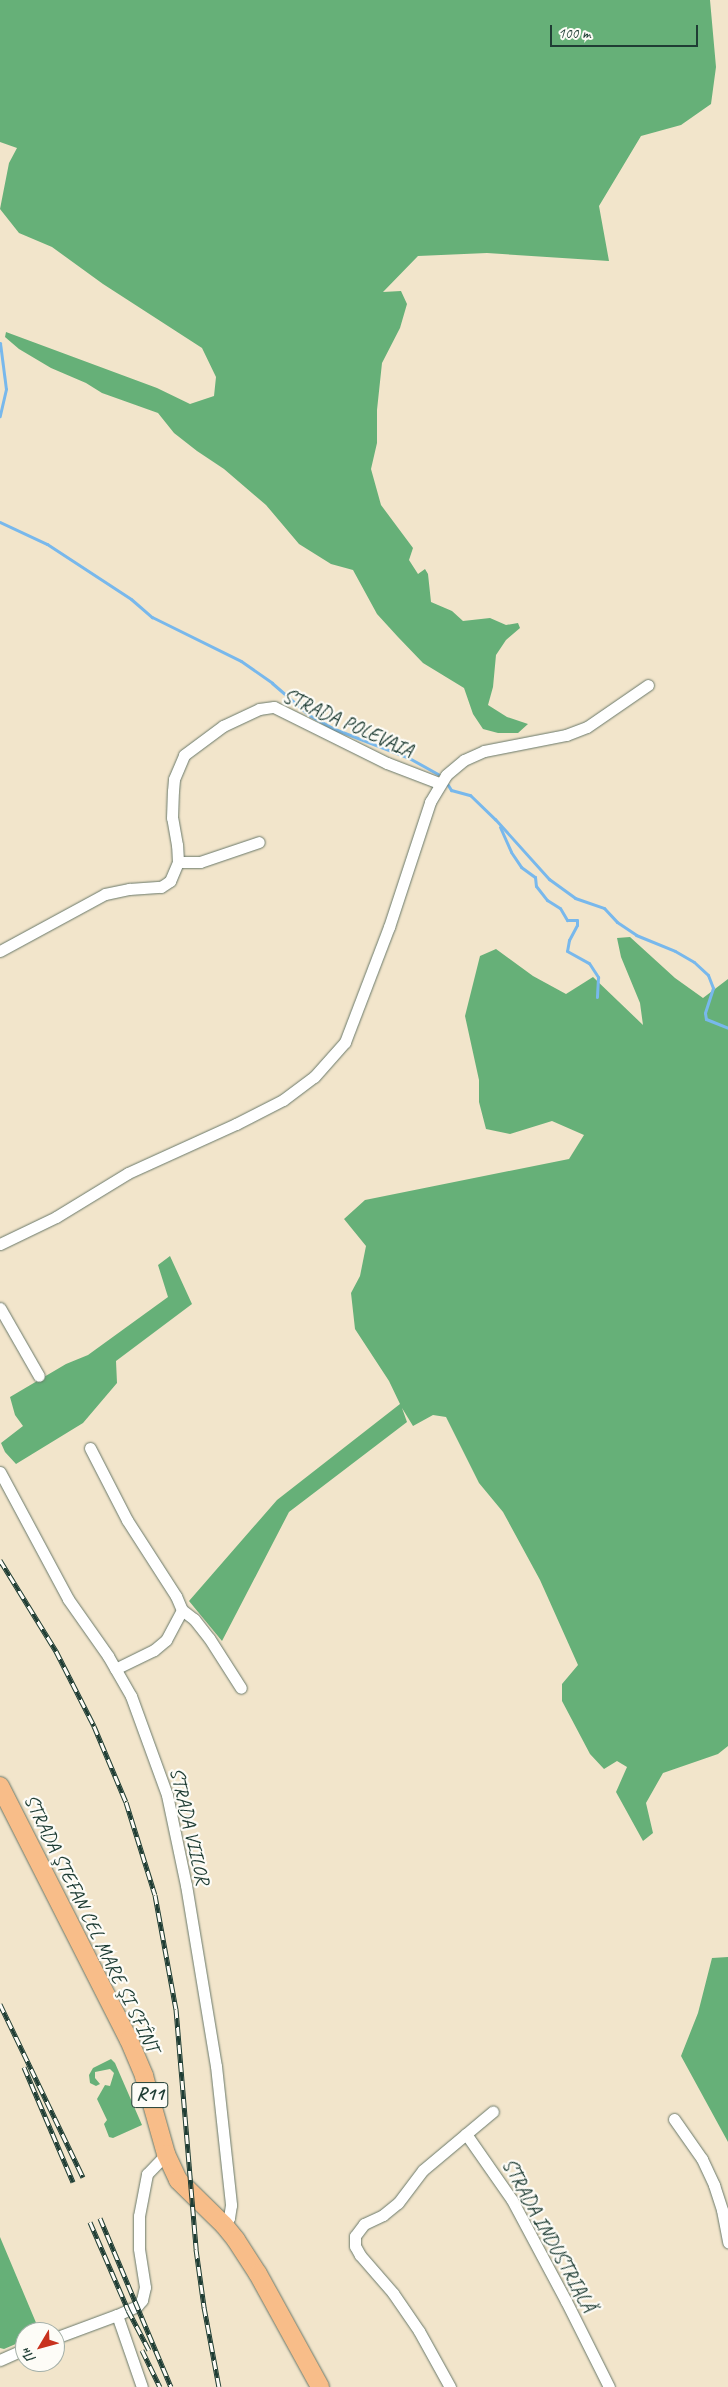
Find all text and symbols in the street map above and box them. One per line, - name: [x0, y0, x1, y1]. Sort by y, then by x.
- scale bar: [553, 15, 700, 47]
- text: 100 m: [558, 24, 590, 43]
- street label: STRADA POLEVAIA: [279, 684, 417, 762]
- street label: STRADA VIILOR: [165, 1765, 215, 1887]
- street label: STRADA ŞTEFAN CEL MARE ŞI SFÎNT: [19, 1790, 165, 2056]
- road number: R11: [131, 2078, 169, 2112]
- street label: STRADA INDUSTRIALĂ: [497, 2154, 601, 2316]
- north arrow: [15, 2322, 65, 2372]
- text: Пн: [17, 2345, 40, 2367]

